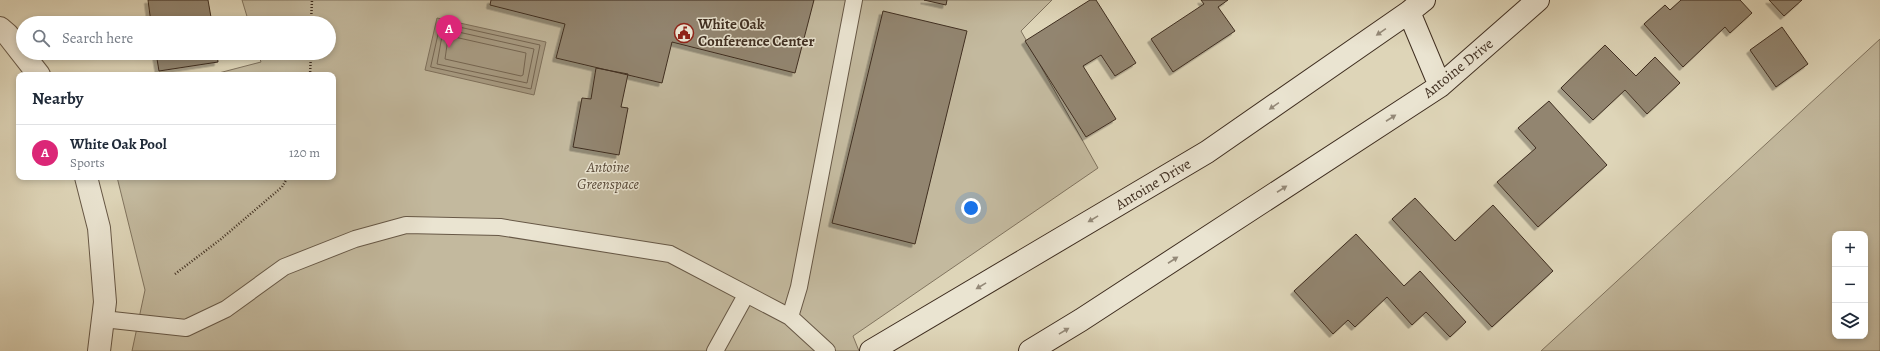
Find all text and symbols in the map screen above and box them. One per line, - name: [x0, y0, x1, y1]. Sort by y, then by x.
- place label: White Oak Conference Center: [697, 14, 815, 51]
- pin: A: [436, 15, 462, 48]
- search box: [16, 16, 336, 60]
- public building icon: White Oak Conference Center: [673, 22, 695, 44]
- icon: search: [30, 27, 52, 49]
- text: Search here: [62, 28, 133, 48]
- one-way arrow: [1376, 28, 1386, 36]
- street label: Antoine Drive: [1418, 33, 1498, 103]
- text: Nearby: [32, 87, 83, 110]
- one-way arrow: [1268, 102, 1280, 109]
- one-way arrow: [1385, 114, 1396, 122]
- text: White Oak Pool: [70, 134, 167, 154]
- text: A: [41, 144, 49, 161]
- text: 120 m: [289, 144, 320, 161]
- street label: Antoine Drive: [1111, 153, 1195, 215]
- text: Sports: [70, 154, 105, 171]
- park label: Antoine Greenspace: [577, 157, 640, 194]
- one-way arrow: [1276, 186, 1288, 193]
- your location: [961, 198, 981, 218]
- one-way arrow: [1087, 216, 1099, 223]
- map controls: [1832, 231, 1868, 339]
- button: +: [1832, 231, 1868, 267]
- one-way arrow: [1167, 257, 1179, 264]
- button: −: [1832, 267, 1868, 303]
- one-way arrow: [975, 282, 987, 289]
- button: layers: [1832, 303, 1868, 339]
- one-way arrow: [1058, 327, 1070, 334]

